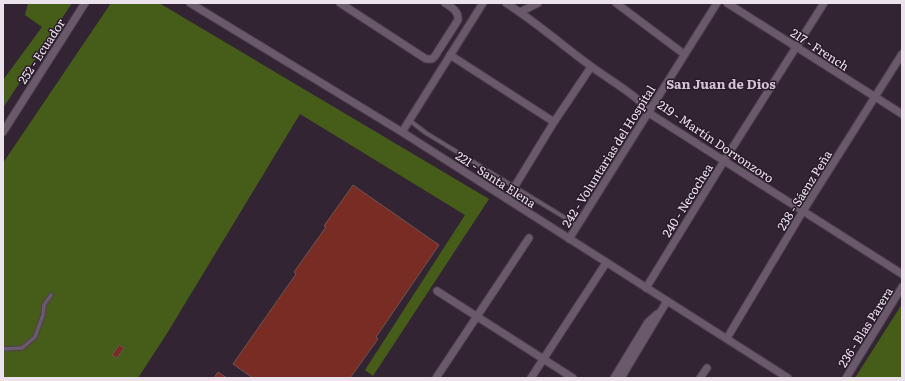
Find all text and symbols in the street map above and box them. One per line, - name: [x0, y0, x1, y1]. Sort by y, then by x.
- street label: 252 - Ecuador: [13, 15, 69, 87]
- street label: 217 - French: [787, 23, 853, 75]
- district label: San Juan de Dios: [666, 74, 776, 93]
- street label: 242 - Voluntarias del Hospital: [557, 81, 659, 231]
- street label: 219 - Martín Dorronzoro: [654, 95, 778, 187]
- street label: 221 - Santa Elena: [452, 146, 540, 212]
- street label: 238 - Sáenz Peña: [772, 146, 836, 234]
- street label: 240 - Necochea: [657, 159, 717, 240]
- street label: 236 - Blas Parera: [833, 283, 897, 371]

